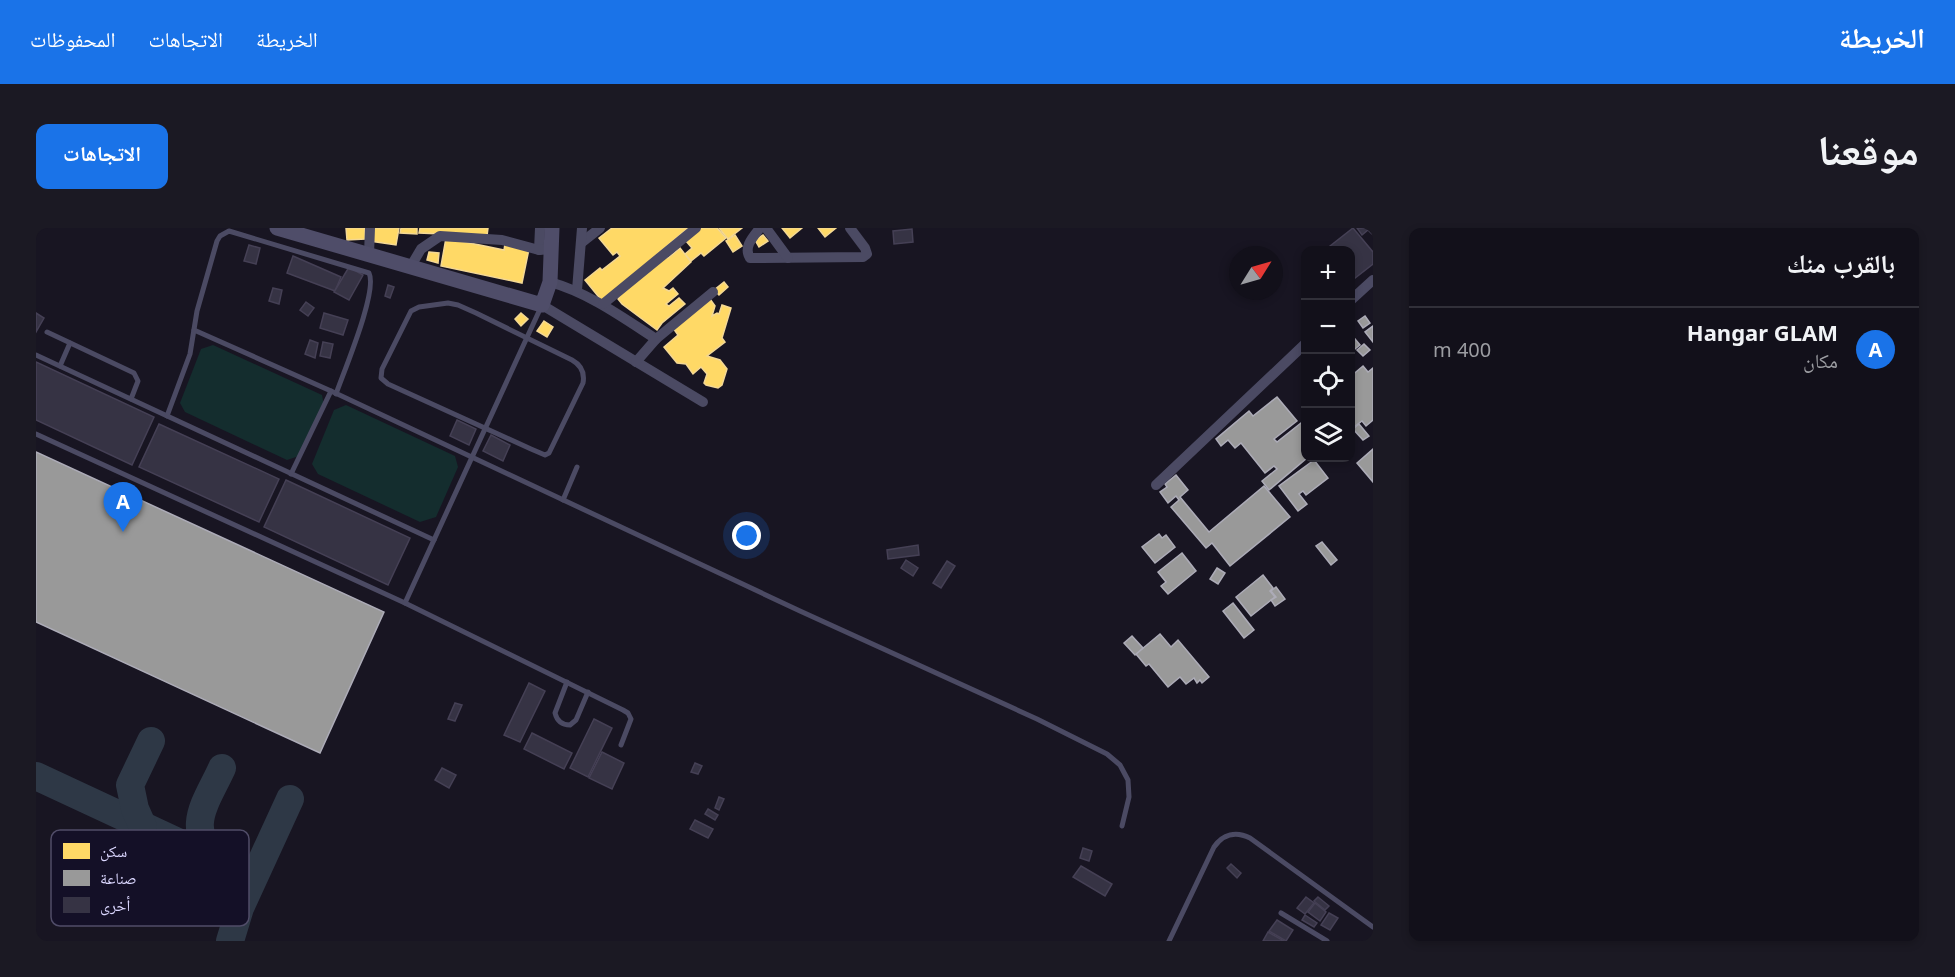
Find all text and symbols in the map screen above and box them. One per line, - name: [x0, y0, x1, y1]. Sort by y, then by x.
- text: الخريطة: [1839, 18, 1925, 56]
- text: المحفوظات: [30, 25, 115, 53]
- text: الاتجاهات: [148, 25, 223, 53]
- text: الخريطة: [256, 25, 318, 53]
- text: موقعنا: [1818, 120, 1919, 177]
- button: الاتجاهات: [36, 124, 168, 189]
- text: بالقرب منك: [1787, 245, 1895, 281]
- north arrow: [1229, 246, 1283, 300]
- map controls: [1301, 246, 1355, 462]
- button: +: [1301, 246, 1355, 300]
- button: −: [1301, 300, 1355, 354]
- text: Hangar GLAM: [1687, 317, 1838, 347]
- text: 400 m: [1433, 336, 1491, 363]
- text: A: [1869, 336, 1882, 363]
- text: مكان: [1803, 347, 1838, 374]
- button: locate: [1301, 354, 1355, 408]
- button: layers: [1301, 408, 1355, 462]
- pin: A: [104, 482, 142, 532]
- your location: [732, 521, 761, 550]
- legend: [51, 830, 249, 926]
- text: سكن: [100, 840, 127, 862]
- text: صناعة: [100, 867, 137, 889]
- text: أخرى: [100, 894, 130, 916]

